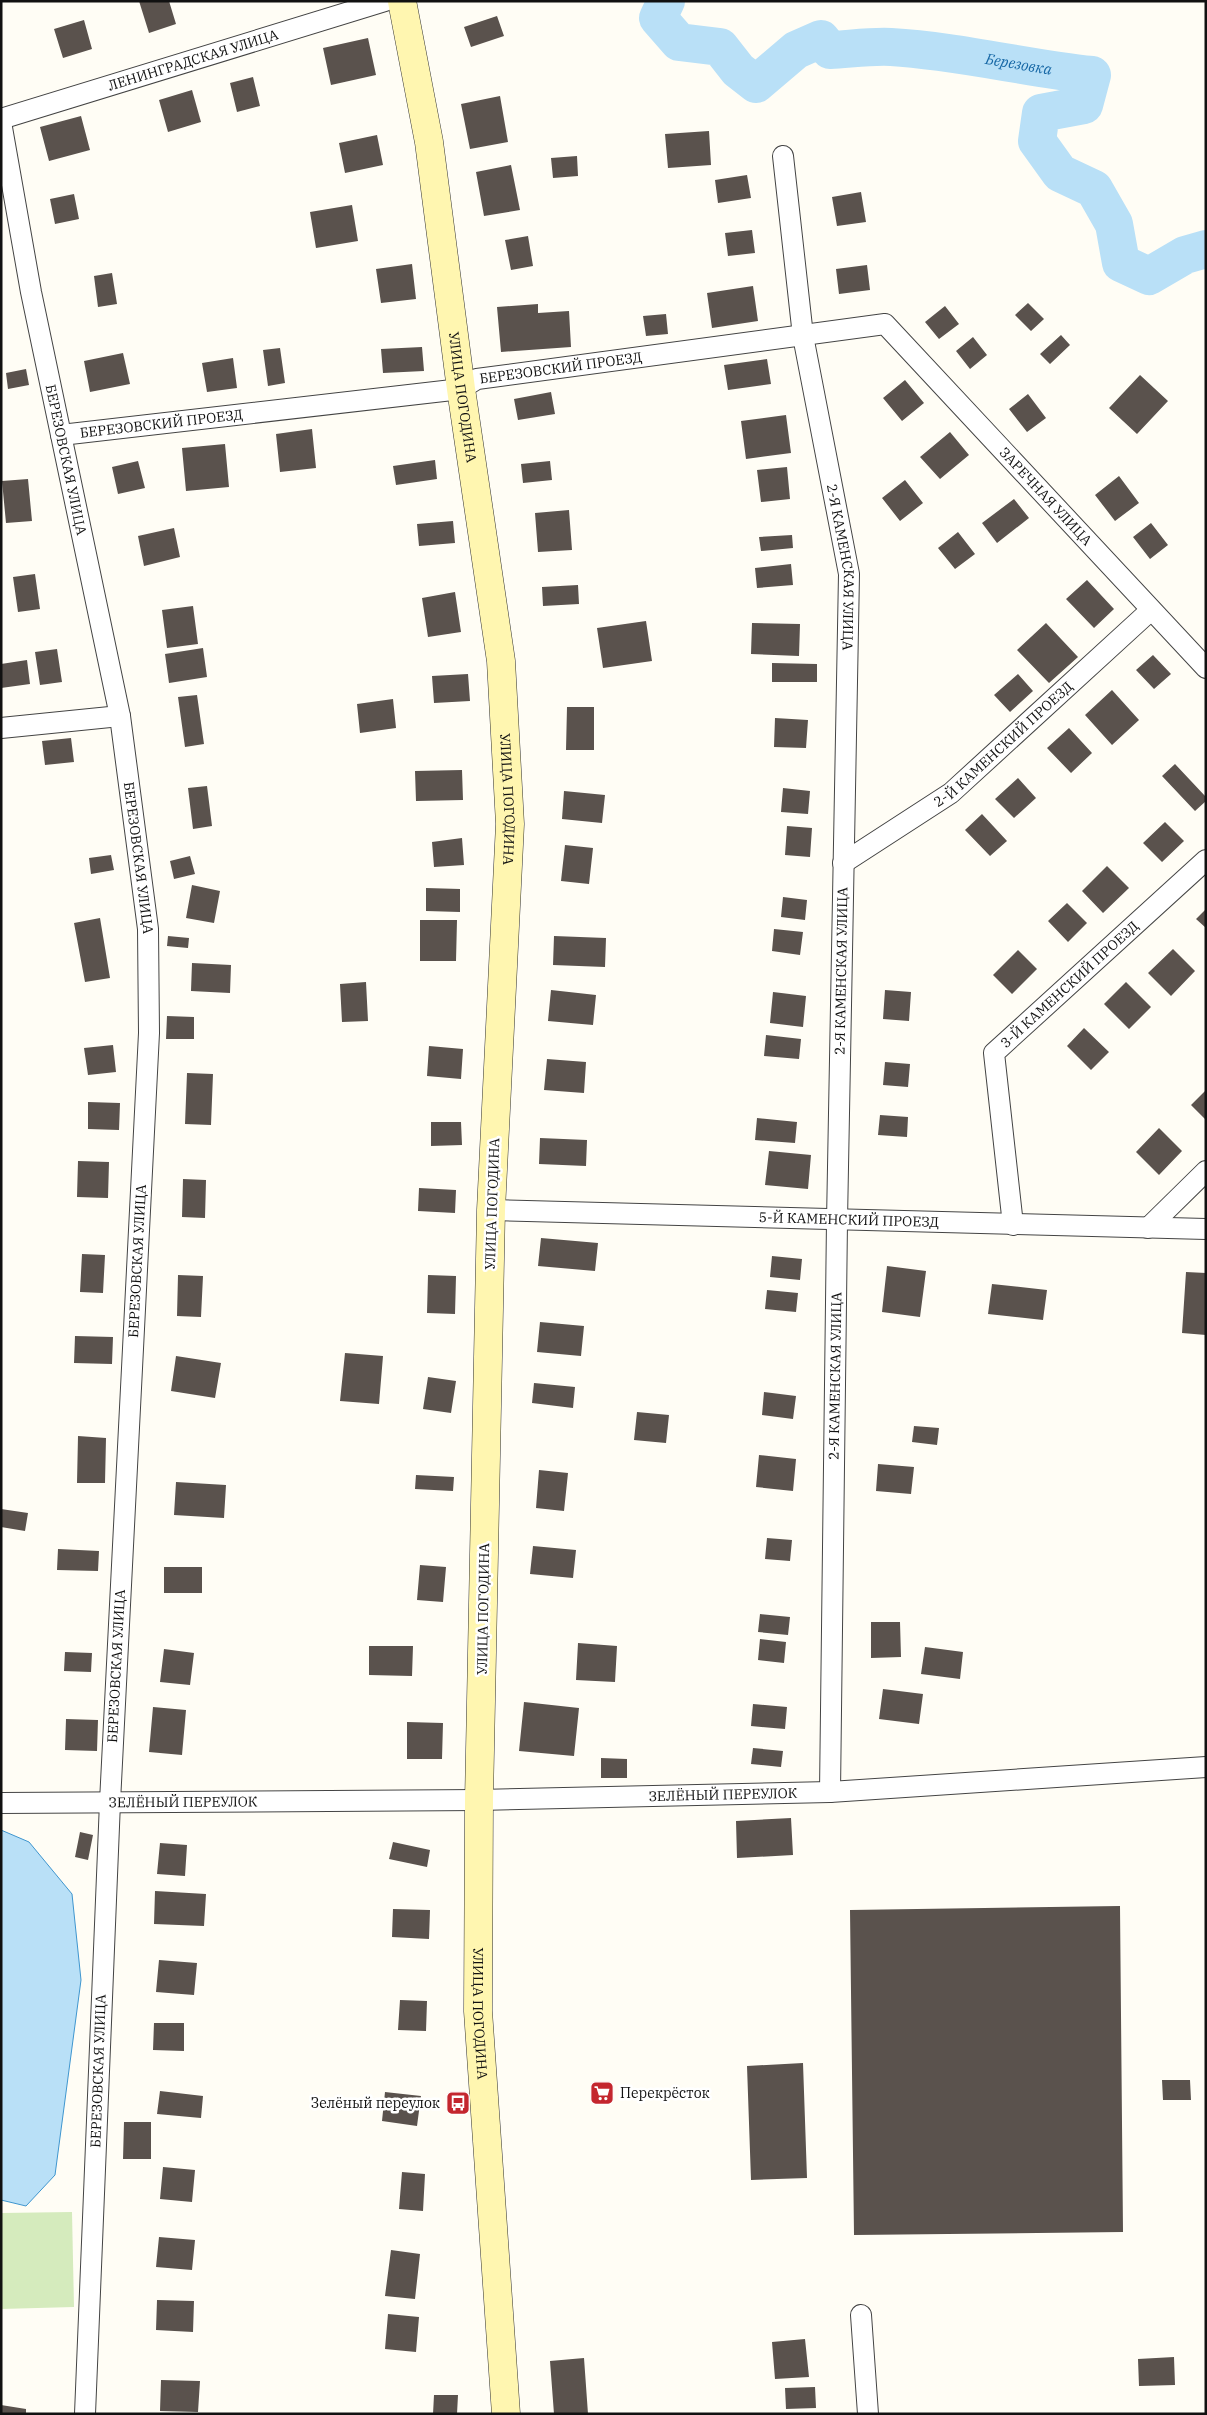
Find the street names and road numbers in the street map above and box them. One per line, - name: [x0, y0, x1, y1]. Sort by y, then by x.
- street label: ЛЕНИНГРАДСКАЯ УЛИЦА: [106, 25, 281, 95]
- street label: УЛИЦА ПОГОДИНА: [445, 331, 481, 464]
- street label: БЕРЕЗОВСКИЙ ПРОЕЗД: [478, 348, 644, 388]
- street label: БЕРЕЗОВСКАЯ УЛИЦА: [42, 383, 91, 537]
- street label: БЕРЕЗОВСКИЙ ПРОЕЗД: [79, 405, 244, 442]
- street label: ЗАРЕЧНАЯ УЛИЦА: [996, 443, 1096, 550]
- street label: 2-Я КАМЕНСКАЯ УЛИЦА: [823, 482, 858, 651]
- street label: 2-Й КАМЕНСКИЙ ПРОЕЗД: [930, 677, 1077, 811]
- street label: УЛИЦА ПОГОДИНА: [496, 733, 519, 866]
- street label: БЕРЕЗОВСКАЯ УЛИЦА: [120, 781, 157, 935]
- street label: 2-Я КАМЕНСКАЯ УЛИЦА: [831, 886, 851, 1055]
- street label: 3-Й КАМЕНСКИЙ ПРОЕЗД: [997, 917, 1142, 1052]
- street label: УЛИЦА ПОГОДИНА: [481, 1137, 503, 1270]
- street label: БЕРЕЗОВСКАЯ УЛИЦА: [124, 1183, 150, 1338]
- street label: 5-Й КАМЕНСКИЙ ПРОЕЗД: [758, 1208, 940, 1231]
- street label: 2-Я КАМЕНСКАЯ УЛИЦА: [825, 1291, 845, 1460]
- street label: УЛИЦА ПОГОДИНА: [473, 1542, 493, 1675]
- street label: БЕРЕЗОВСКАЯ УЛИЦА: [103, 1588, 129, 1743]
- street label: ЗЕЛЁНЫЙ ПЕРЕУЛОК: [648, 1784, 798, 1805]
- street label: ЗЕЛЁНЫЙ ПЕРЕУЛОК: [109, 1792, 258, 1811]
- street label: УЛИЦА ПОГОДИНА: [469, 1948, 492, 2080]
- street label: БЕРЕЗОВСКАЯ УЛИЦА: [86, 1994, 110, 2148]

